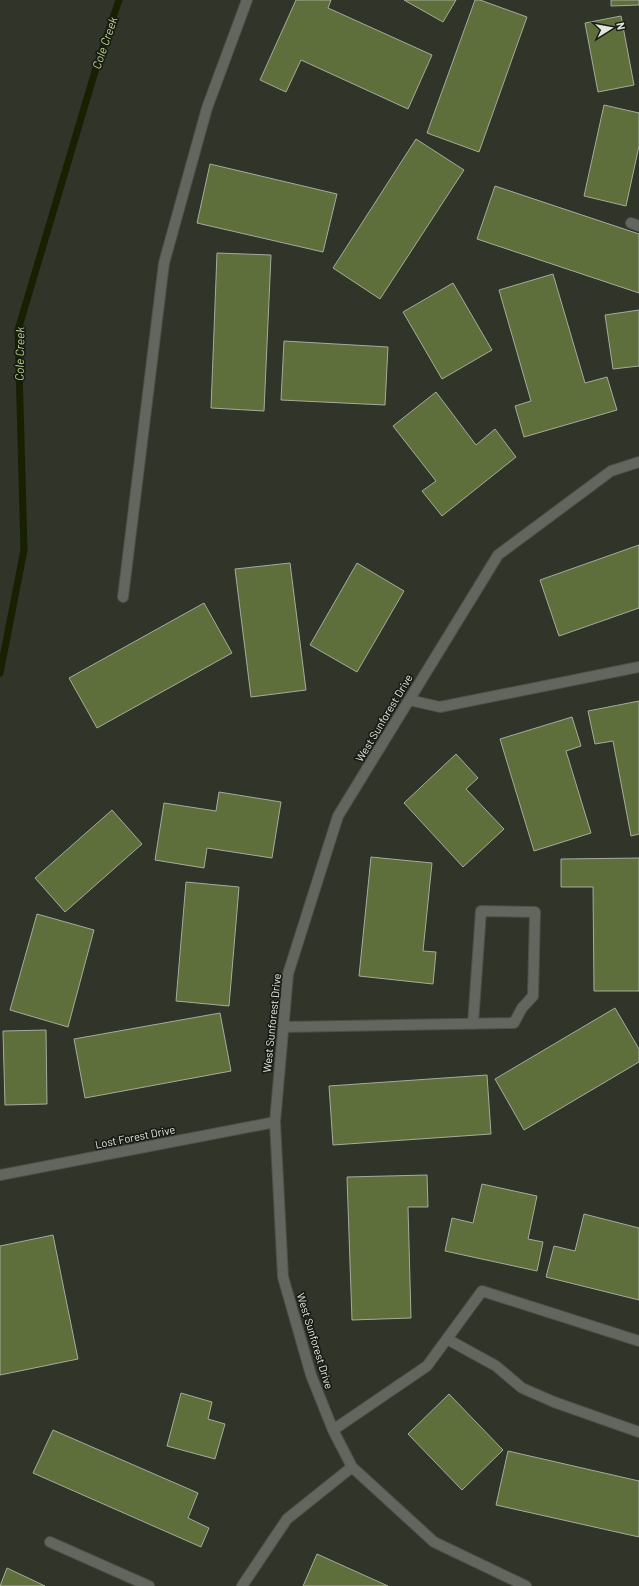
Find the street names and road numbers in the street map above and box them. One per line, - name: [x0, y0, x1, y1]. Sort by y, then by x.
- street label: West Sunforest Drive: [352, 672, 415, 764]
- street label: West Sunforest Drive: [260, 973, 283, 1073]
- street label: Lost Forest Drive: [94, 1122, 176, 1151]
- street label: West Sunforest Drive: [295, 1291, 336, 1391]

